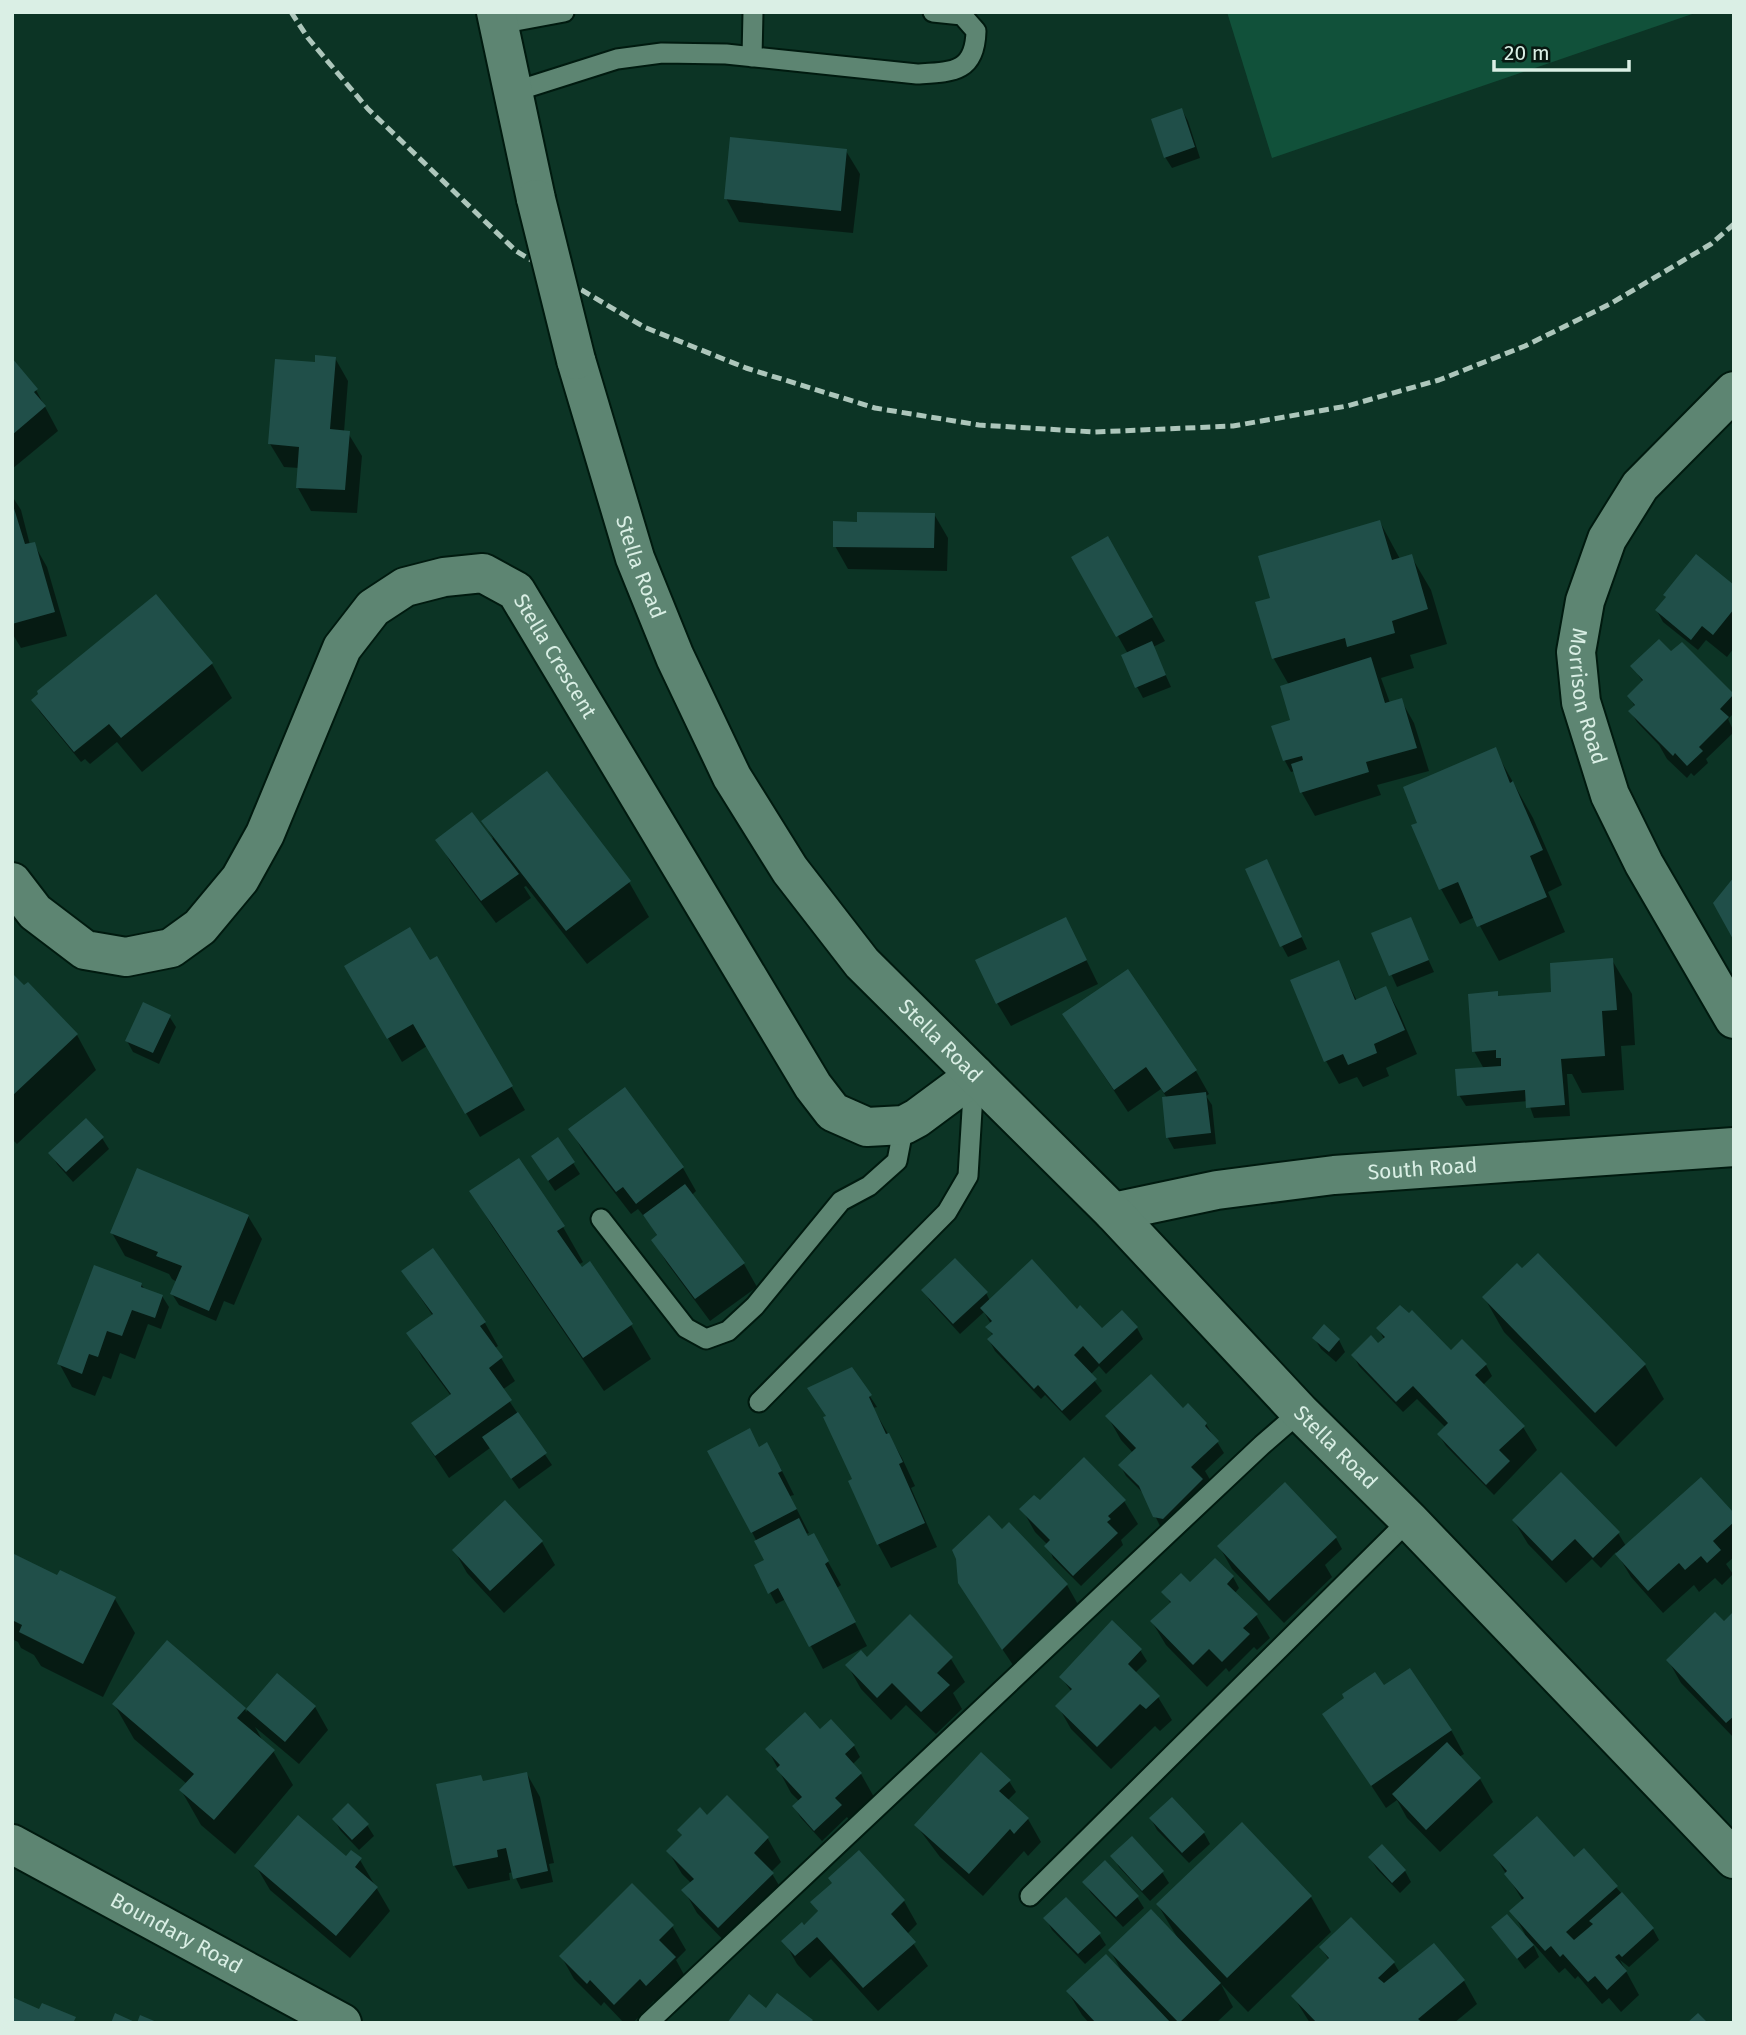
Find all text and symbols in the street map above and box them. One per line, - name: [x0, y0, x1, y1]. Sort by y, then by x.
- scale bar: [1494, 28, 1629, 72]
- text: 20 m: [1504, 40, 1550, 66]
- street label: Stella Road: [610, 513, 671, 623]
- street label: Stella Crescent: [508, 589, 603, 723]
- street label: Morrison Road: [1562, 626, 1613, 768]
- street label: Stella Road: [893, 994, 988, 1088]
- street label: South Road: [1367, 1152, 1478, 1186]
- street label: Stella Road: [1288, 1400, 1383, 1495]
- street label: Boundary Road: [106, 1887, 247, 1979]

